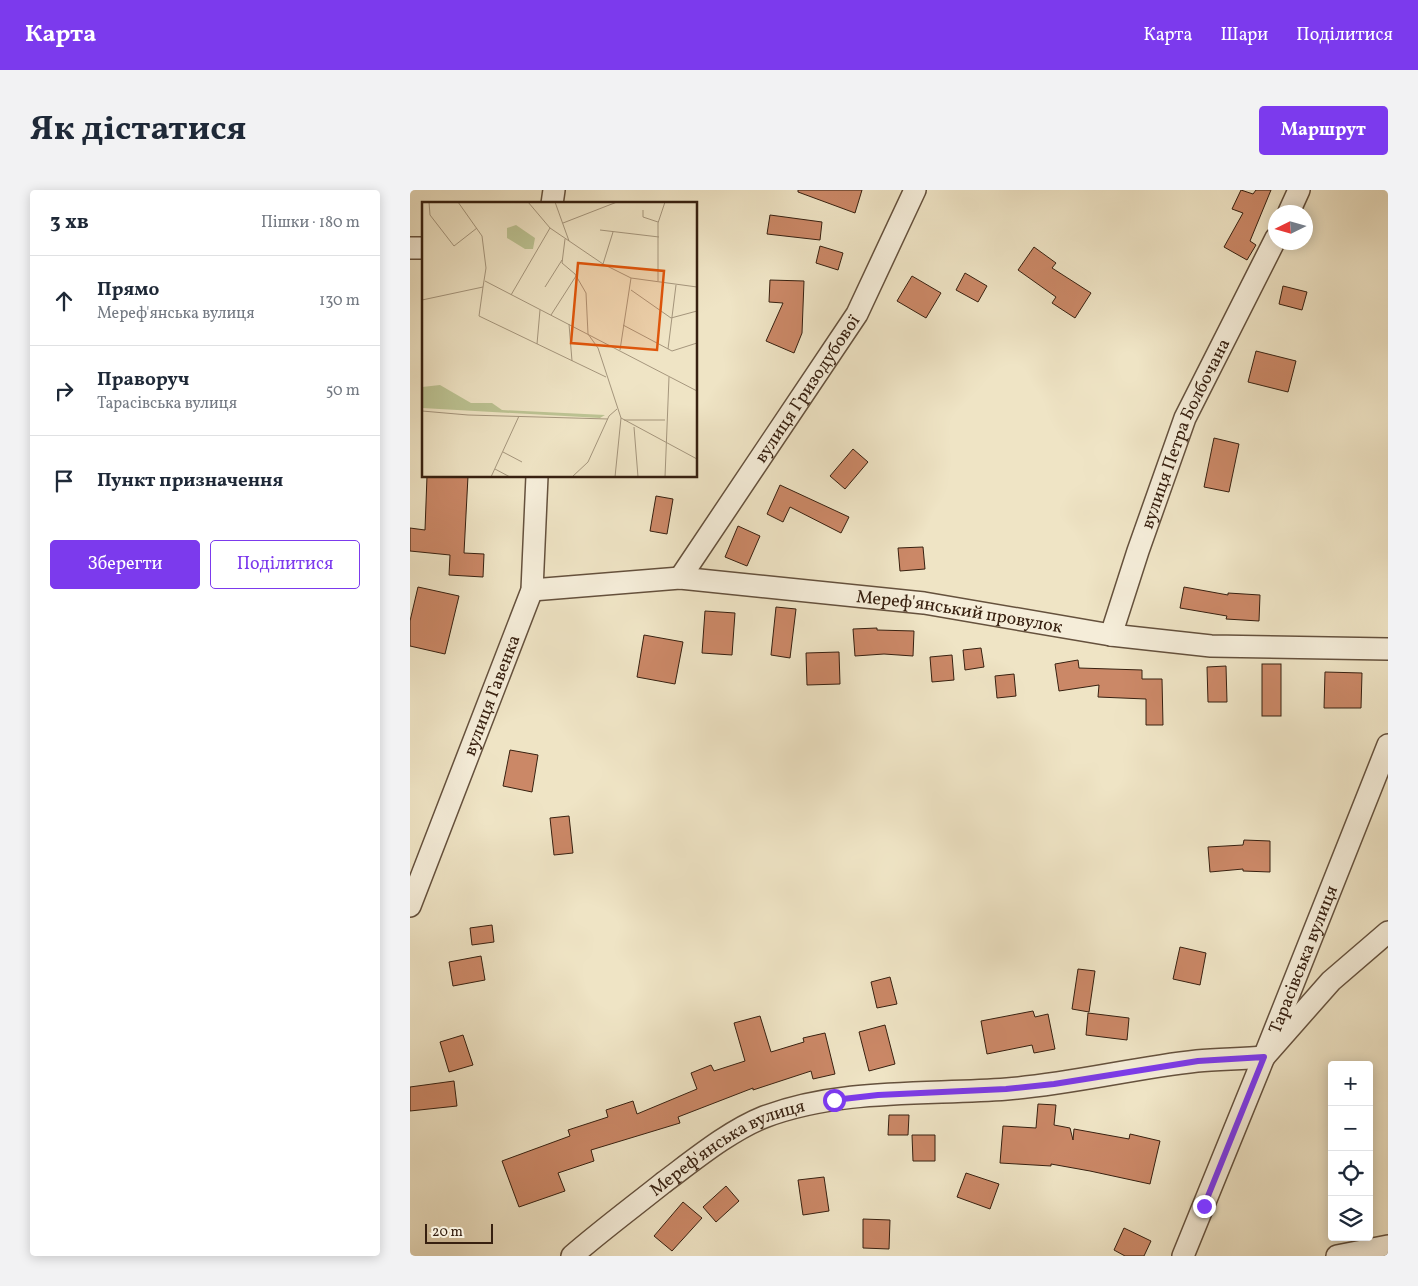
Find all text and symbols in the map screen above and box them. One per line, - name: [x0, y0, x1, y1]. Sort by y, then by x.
- text: Карта: [25, 18, 96, 52]
- text: Карта: [1144, 23, 1192, 48]
- text: Шари: [1220, 23, 1268, 48]
- text: Поділитися: [1296, 23, 1393, 48]
- text: Як дістатися: [30, 106, 246, 154]
- button: Маршрут: [1259, 106, 1388, 155]
- inset map: [422, 202, 698, 478]
- north arrow: [1268, 205, 1313, 250]
- text: 3 хв: [50, 208, 89, 237]
- text: Пішки · 180 m: [261, 212, 360, 234]
- text: Прямо: [97, 277, 159, 303]
- icon: ahead: [50, 287, 78, 315]
- text: 130 m: [319, 290, 360, 312]
- text: Мереф'янська вулиця: [97, 303, 255, 325]
- street label: вулиця Гризодубової: [749, 310, 867, 469]
- street label: вулиця Петра Болбочана: [1136, 335, 1237, 533]
- text: Праворуч: [97, 367, 189, 393]
- icon: right: [50, 377, 78, 405]
- text: 50 m: [326, 380, 360, 402]
- text: Тарасівська вулиця: [97, 393, 237, 415]
- icon: arrive: [50, 467, 78, 495]
- text: Пункт призначення: [97, 468, 283, 494]
- button: Зберегти: [50, 540, 200, 589]
- button: Поділитися: [210, 540, 360, 589]
- street label: Мереф'янський провулок: [855, 585, 1065, 641]
- street label: вулиця Гавенка: [458, 632, 527, 760]
- street label: Тарасівська вулиця: [1263, 882, 1345, 1038]
- map controls: [1328, 1061, 1373, 1241]
- button: +: [1328, 1061, 1373, 1106]
- route start: [823, 1089, 846, 1112]
- street label: Мереф'янська вулиця: [645, 1094, 808, 1203]
- button: −: [1328, 1106, 1373, 1151]
- button: locate: [1328, 1151, 1373, 1196]
- route end: [1193, 1195, 1216, 1218]
- button: layers: [1328, 1196, 1373, 1241]
- scale bar: [425, 1221, 492, 1244]
- text: 20 m: [432, 1223, 463, 1242]

